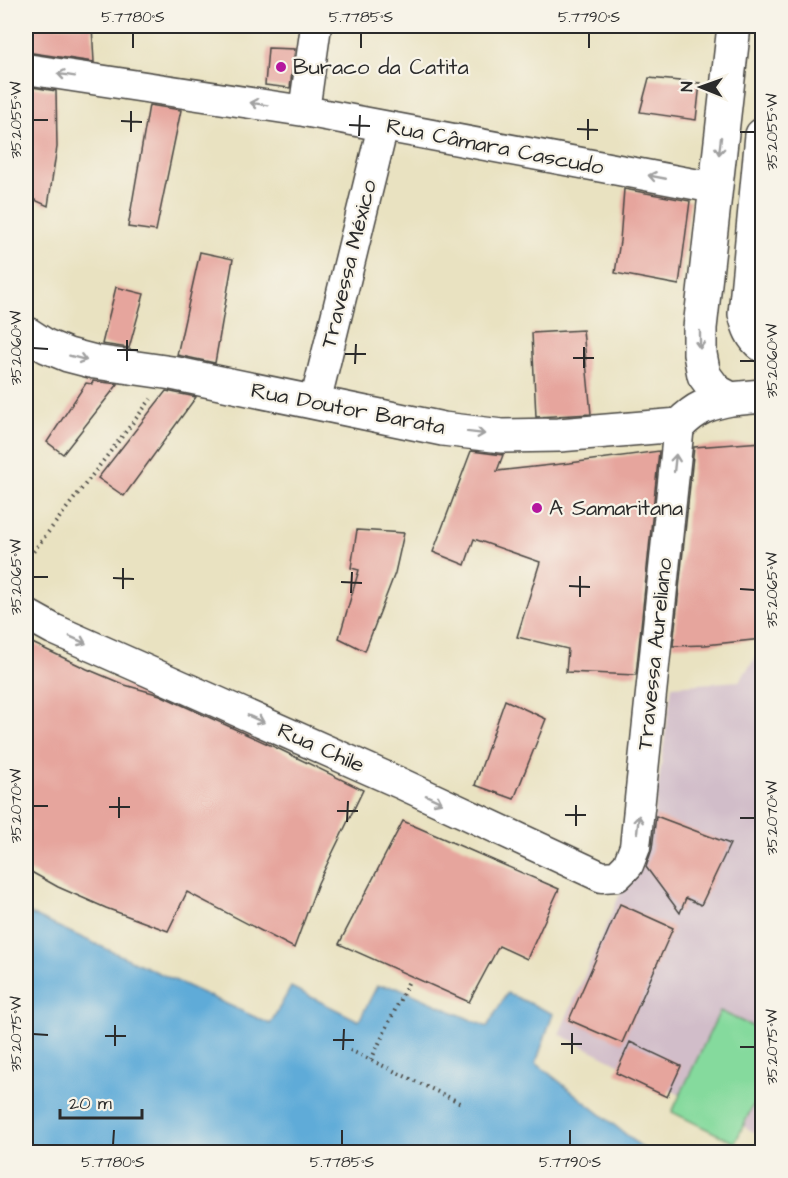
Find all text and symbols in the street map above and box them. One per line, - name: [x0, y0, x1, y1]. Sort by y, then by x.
- text: 5.7780°S: [101, 7, 165, 28]
- text: 5.7785°S: [329, 7, 394, 28]
- text: 5.7790°S: [558, 7, 620, 28]
- place label: Buraco da Catita: [293, 52, 469, 83]
- north arrow: [671, 57, 731, 117]
- marker: Buraco da Catita: [274, 60, 288, 74]
- one-way arrow: [57, 69, 76, 80]
- text: 35.2055°W: [6, 81, 27, 159]
- text: N: [676, 82, 698, 92]
- text: 35.2055°W: [762, 93, 783, 171]
- one-way arrow: [249, 99, 269, 110]
- street label: Rua Câmara Cascudo: [384, 111, 607, 183]
- one-way arrow: [714, 136, 725, 156]
- one-way arrow: [648, 172, 667, 183]
- street label: Travessa México: [313, 176, 385, 351]
- text: 35.2060°W: [6, 311, 27, 385]
- text: 35.2060°W: [762, 324, 783, 398]
- one-way arrow: [694, 330, 706, 350]
- one-way arrow: [68, 353, 87, 364]
- street label: Rua Doutor Barata: [248, 375, 448, 443]
- one-way arrow: [465, 428, 485, 439]
- one-way arrow: [670, 454, 681, 473]
- place label: A Samaritana: [549, 493, 683, 524]
- marker: A Samaritana: [530, 501, 544, 515]
- text: 35.2065°W: [6, 539, 27, 615]
- text: 35.2065°W: [762, 552, 783, 628]
- street label: Travessa Aureliano: [629, 556, 681, 752]
- one-way arrow: [68, 635, 87, 646]
- one-way arrow: [247, 714, 265, 726]
- street label: Rua Chile: [273, 715, 369, 781]
- text: 35.2070°W: [6, 769, 27, 843]
- text: 35.2070°W: [762, 781, 783, 855]
- one-way arrow: [425, 795, 443, 806]
- one-way arrow: [633, 815, 644, 835]
- text: 35.2075°W: [6, 996, 27, 1072]
- text: 35.2075°W: [762, 1009, 783, 1085]
- scale bar: [60, 1082, 142, 1120]
- text: 20 m: [69, 1091, 112, 1116]
- text: 5.7780°S: [81, 1152, 145, 1173]
- text: 5.7785°S: [310, 1152, 375, 1173]
- text: 5.7790°S: [539, 1152, 601, 1173]

